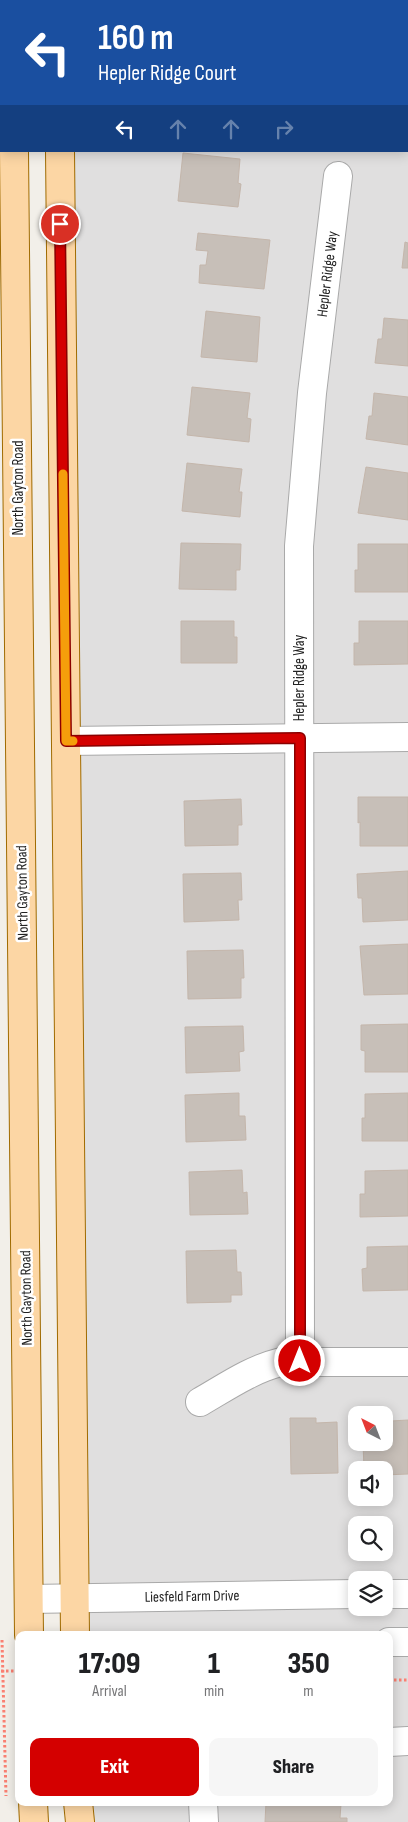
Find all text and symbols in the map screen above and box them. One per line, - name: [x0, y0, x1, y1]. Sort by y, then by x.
- text: 160 m: [98, 17, 174, 60]
- icon: left: [15, 20, 80, 85]
- text: Hepler Ridge Court: [98, 60, 236, 87]
- icon: left: [111, 115, 139, 143]
- icon: ahead: [164, 115, 192, 143]
- icon: ahead: [217, 115, 245, 143]
- icon: right: [270, 115, 298, 143]
- pin: [39, 203, 81, 245]
- icon: arrive: [46, 210, 74, 238]
- street label: Hepler Ridge Way: [313, 230, 342, 318]
- street label: North Gayton Road: [9, 440, 28, 536]
- street label: Hepler Ridge Way: [290, 635, 309, 721]
- street label: North Gayton Road: [12, 845, 33, 941]
- street label: North Gayton Road: [16, 1250, 37, 1346]
- position arrow: [273, 1334, 325, 1386]
- north arrow: [348, 1406, 392, 1451]
- map controls: [348, 1406, 393, 1616]
- button: sound: [348, 1461, 393, 1506]
- button: search: [348, 1516, 393, 1561]
- button: layers: [348, 1571, 393, 1616]
- street label: Liesfeld Farm Drive: [144, 1586, 240, 1607]
- text: 17:09: [78, 1646, 140, 1682]
- text: 1: [208, 1646, 220, 1682]
- text: 350: [287, 1646, 330, 1682]
- text: Arrival: [92, 1682, 127, 1701]
- text: min: [204, 1682, 224, 1701]
- text: m: [303, 1682, 314, 1701]
- button: Exit: [30, 1738, 199, 1796]
- button: Share: [209, 1738, 378, 1796]

